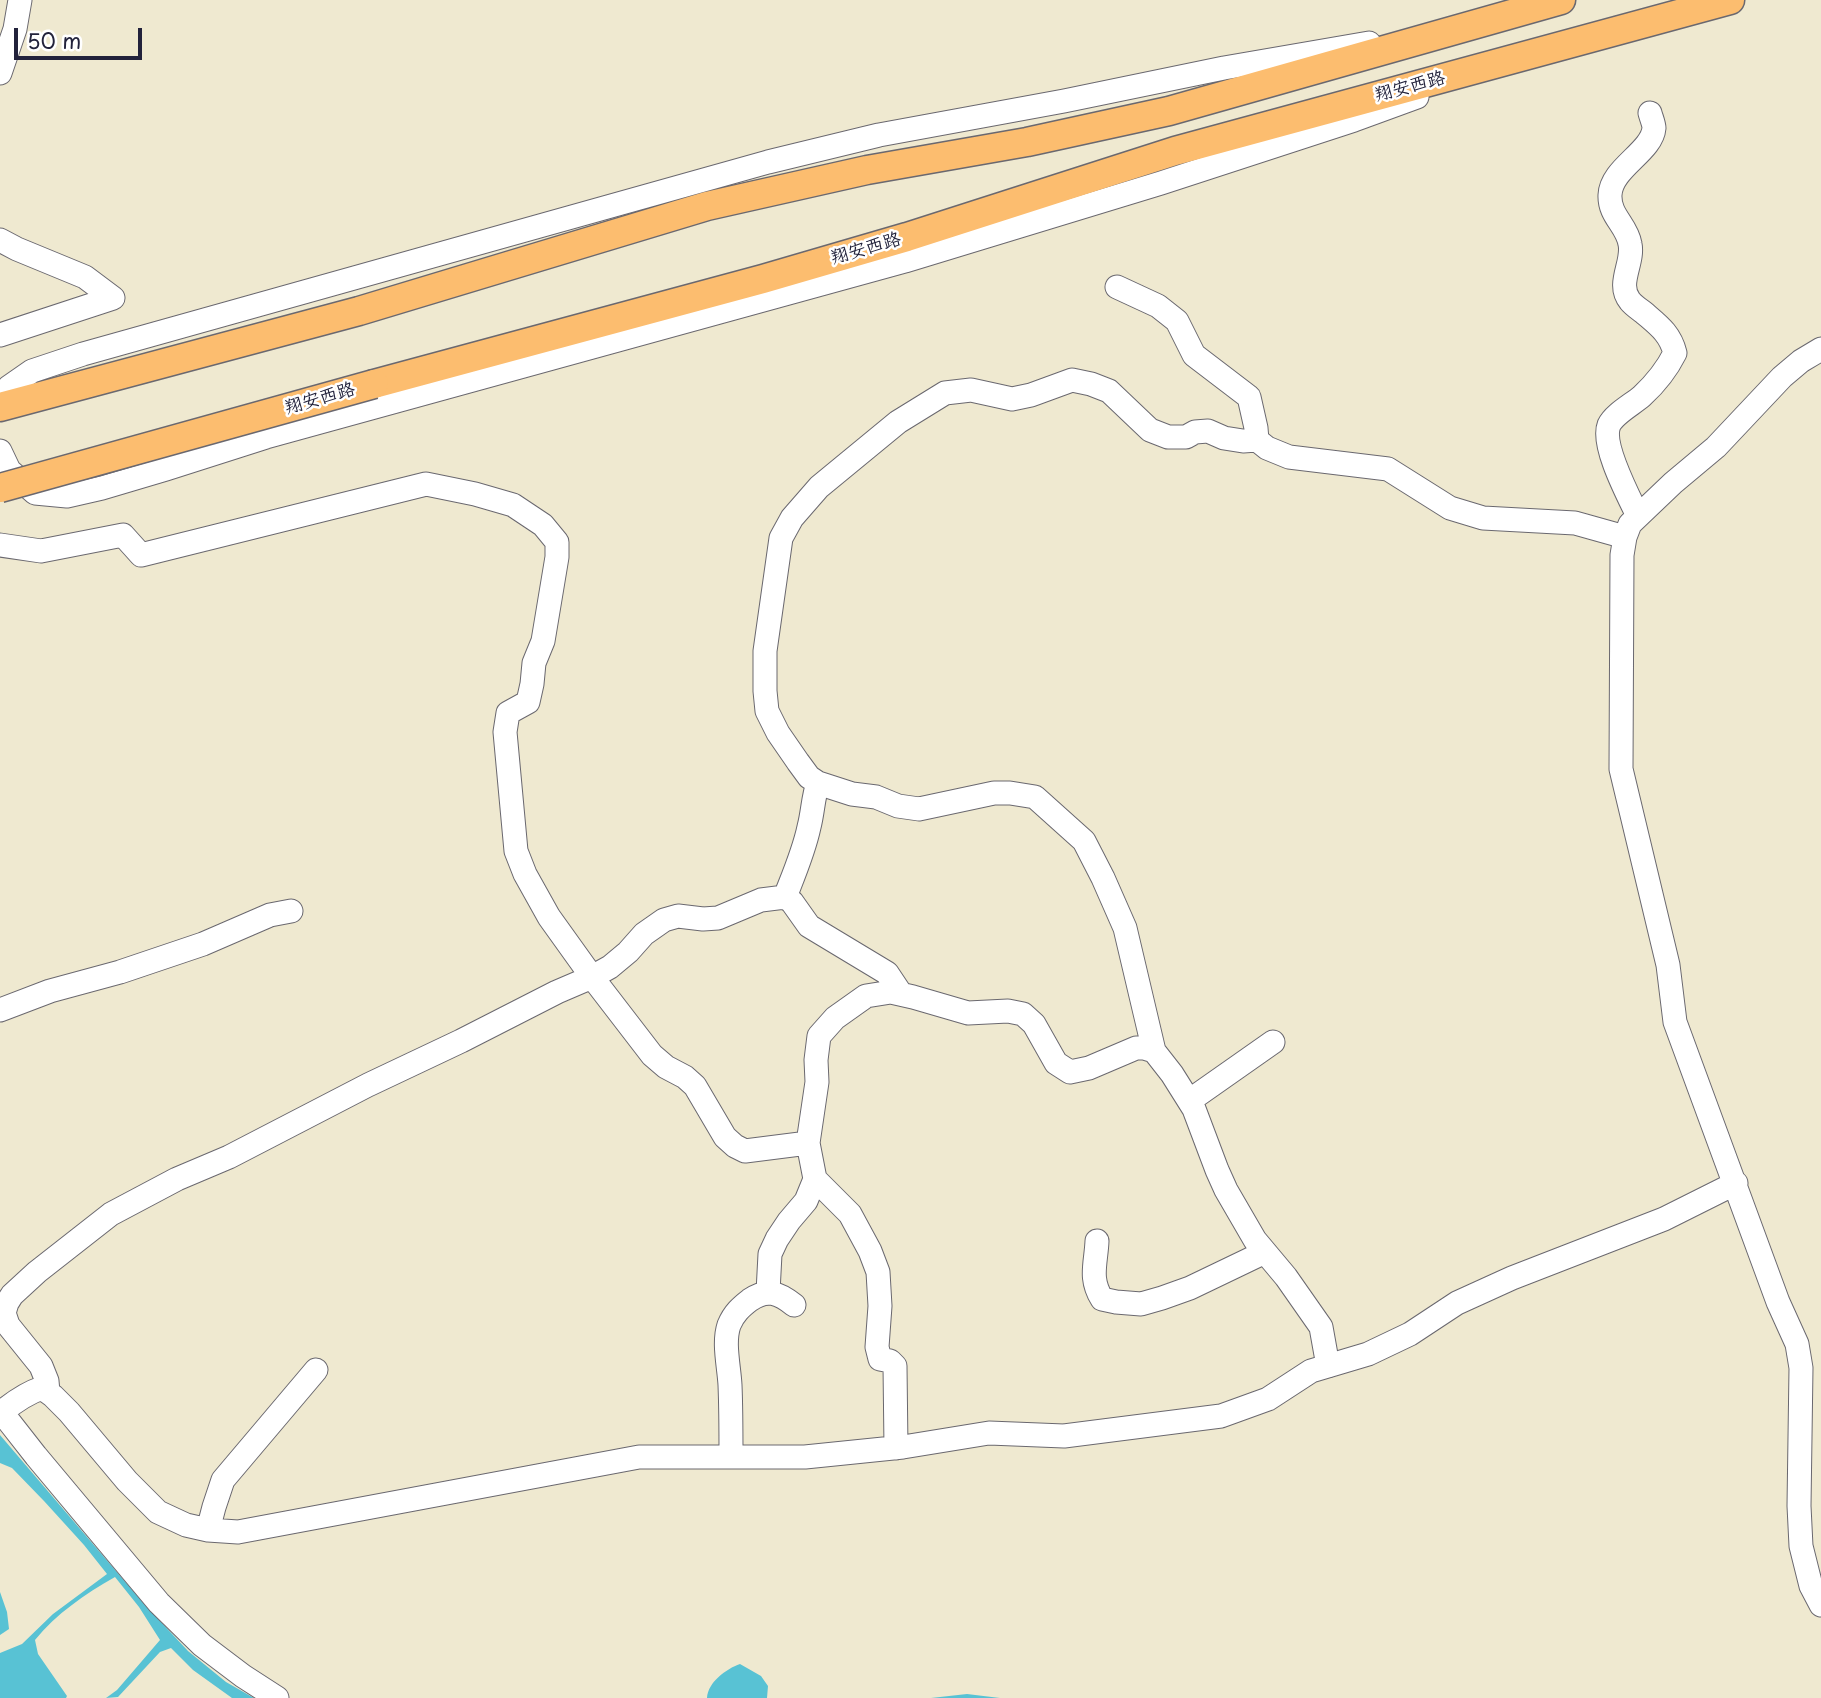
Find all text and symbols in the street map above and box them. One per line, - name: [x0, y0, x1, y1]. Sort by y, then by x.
- scale bar: [18, 14, 145, 58]
- text: 50 m: [27, 24, 81, 56]
- street label: 翔安西路: [1372, 67, 1448, 107]
- street label: 翔安西路: [828, 229, 904, 269]
- street label: 翔安西路: [282, 379, 358, 419]

